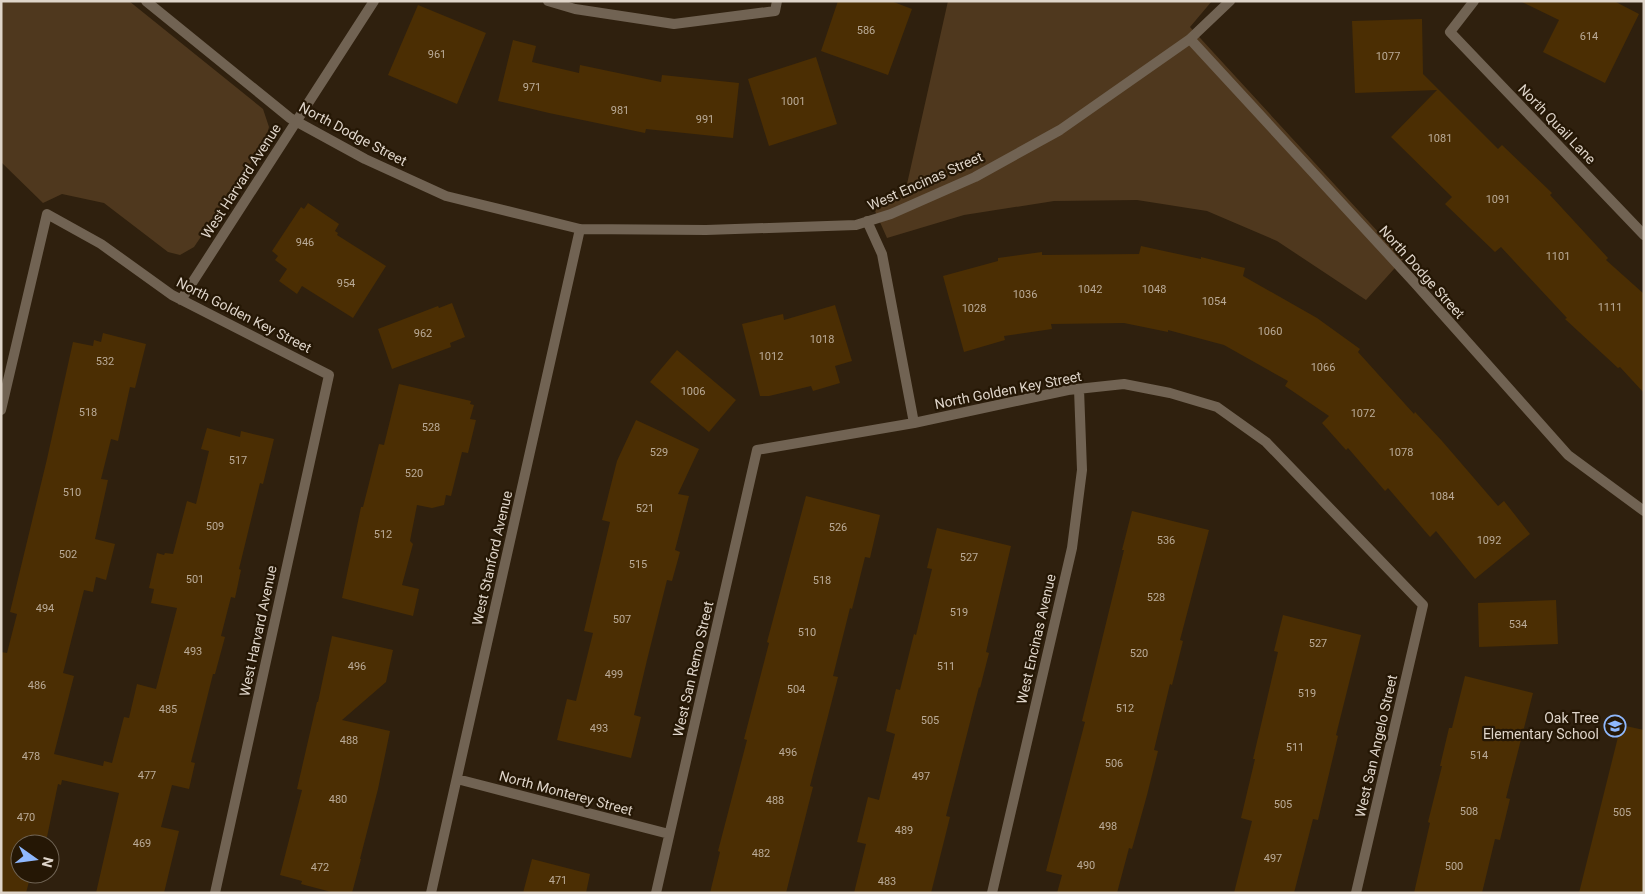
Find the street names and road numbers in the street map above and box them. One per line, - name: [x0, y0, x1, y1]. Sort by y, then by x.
- street label: North Quail Lane: [1515, 81, 1599, 167]
- street label: North Dodge Street: [296, 99, 410, 169]
- street label: West Harvard Avenue: [198, 121, 284, 241]
- street label: West Encinas Street: [865, 148, 985, 214]
- street label: North Dodge Street: [1376, 222, 1468, 322]
- street label: North Golden Key Street: [174, 274, 314, 356]
- street label: North Golden Key Street: [933, 368, 1083, 412]
- street label: West Stanford Avenue: [469, 489, 515, 627]
- street label: West Harvard Avenue: [236, 564, 280, 698]
- street label: West Encinas Avenue: [1013, 572, 1059, 706]
- street label: West San Remo Street: [670, 599, 716, 738]
- street label: West San Angelo Street: [1352, 673, 1400, 819]
- street label: North Monterey Street: [497, 767, 635, 819]

